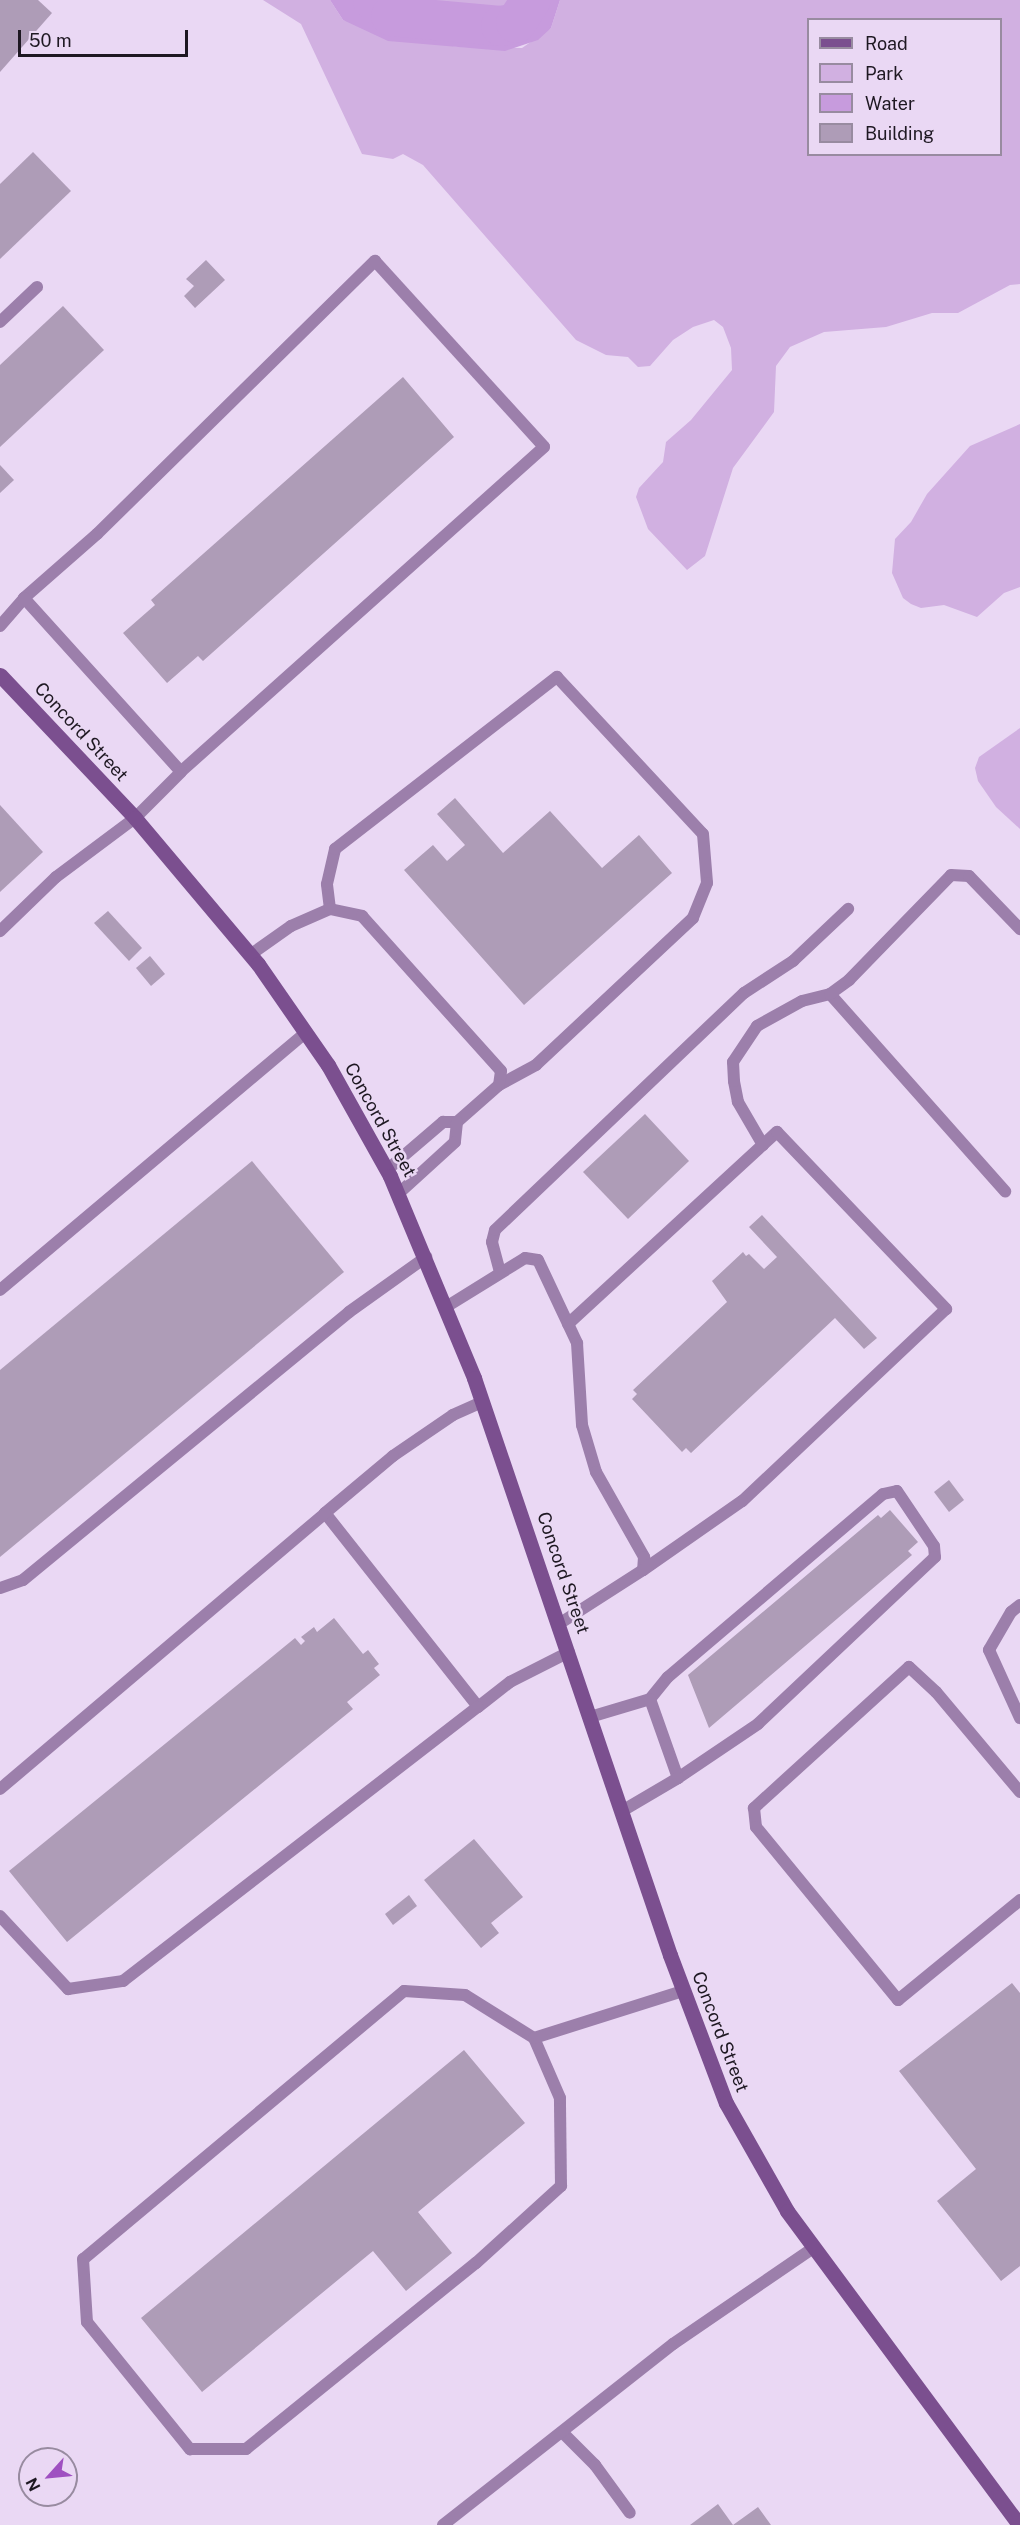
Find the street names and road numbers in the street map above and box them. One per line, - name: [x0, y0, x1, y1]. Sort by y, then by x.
- street label: Concord Street: [30, 678, 132, 786]
- street label: Concord Street: [340, 1059, 420, 1181]
- street label: Concord Street: [532, 1509, 594, 1637]
- street label: Concord Street: [687, 1969, 753, 2095]

